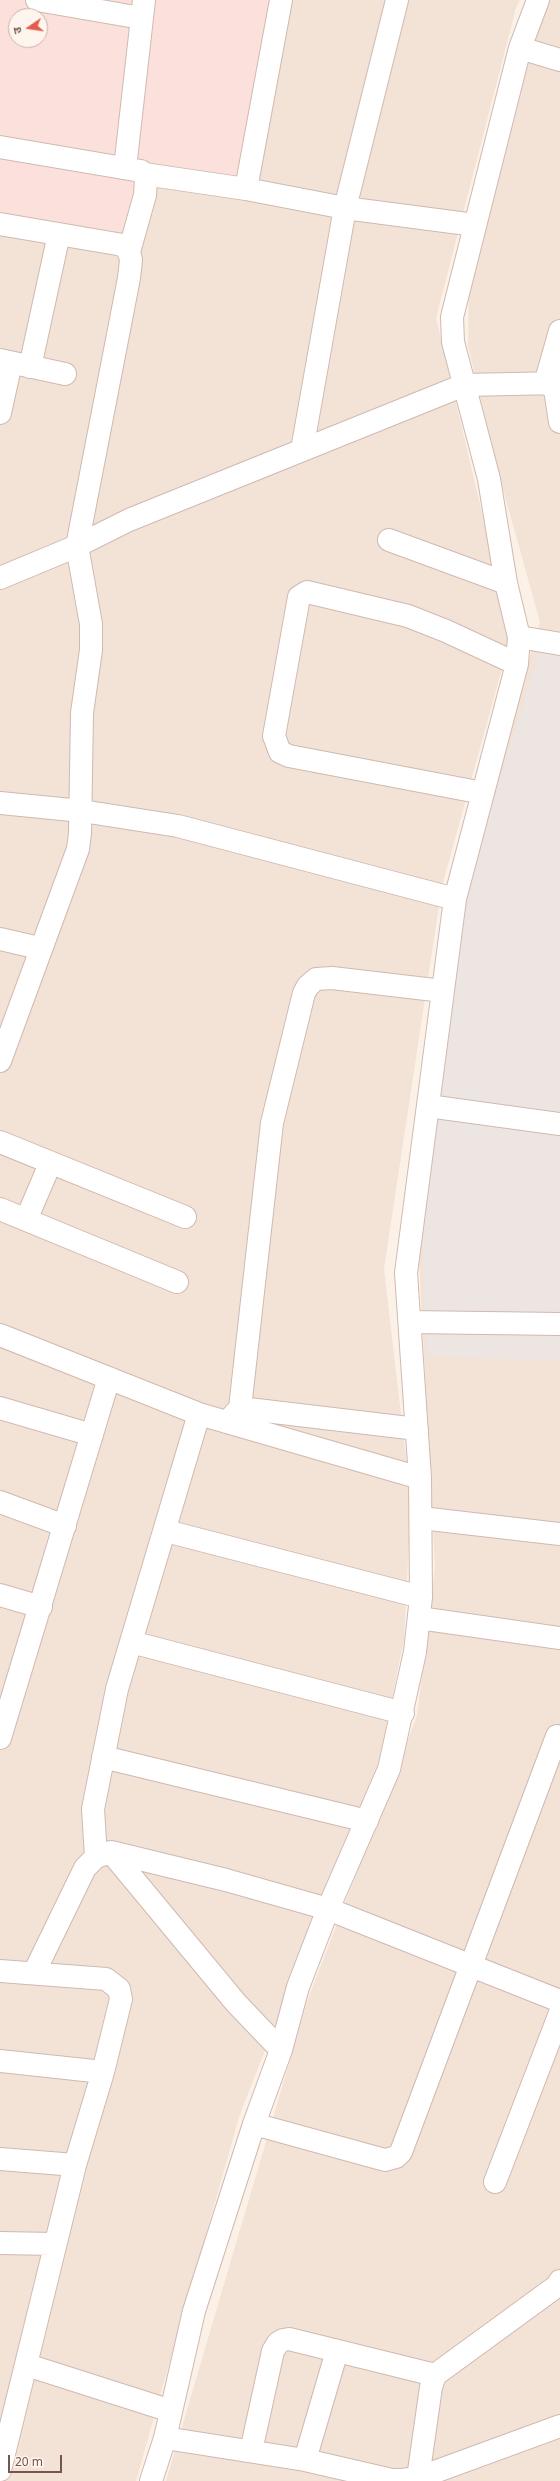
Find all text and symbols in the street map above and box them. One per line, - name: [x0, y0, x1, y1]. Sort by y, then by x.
- north arrow: [8, 8, 48, 48]
- text: उ: [9, 26, 25, 35]
- scale bar: [10, 2447, 64, 2473]
- text: 20 m: [15, 2453, 43, 2470]

